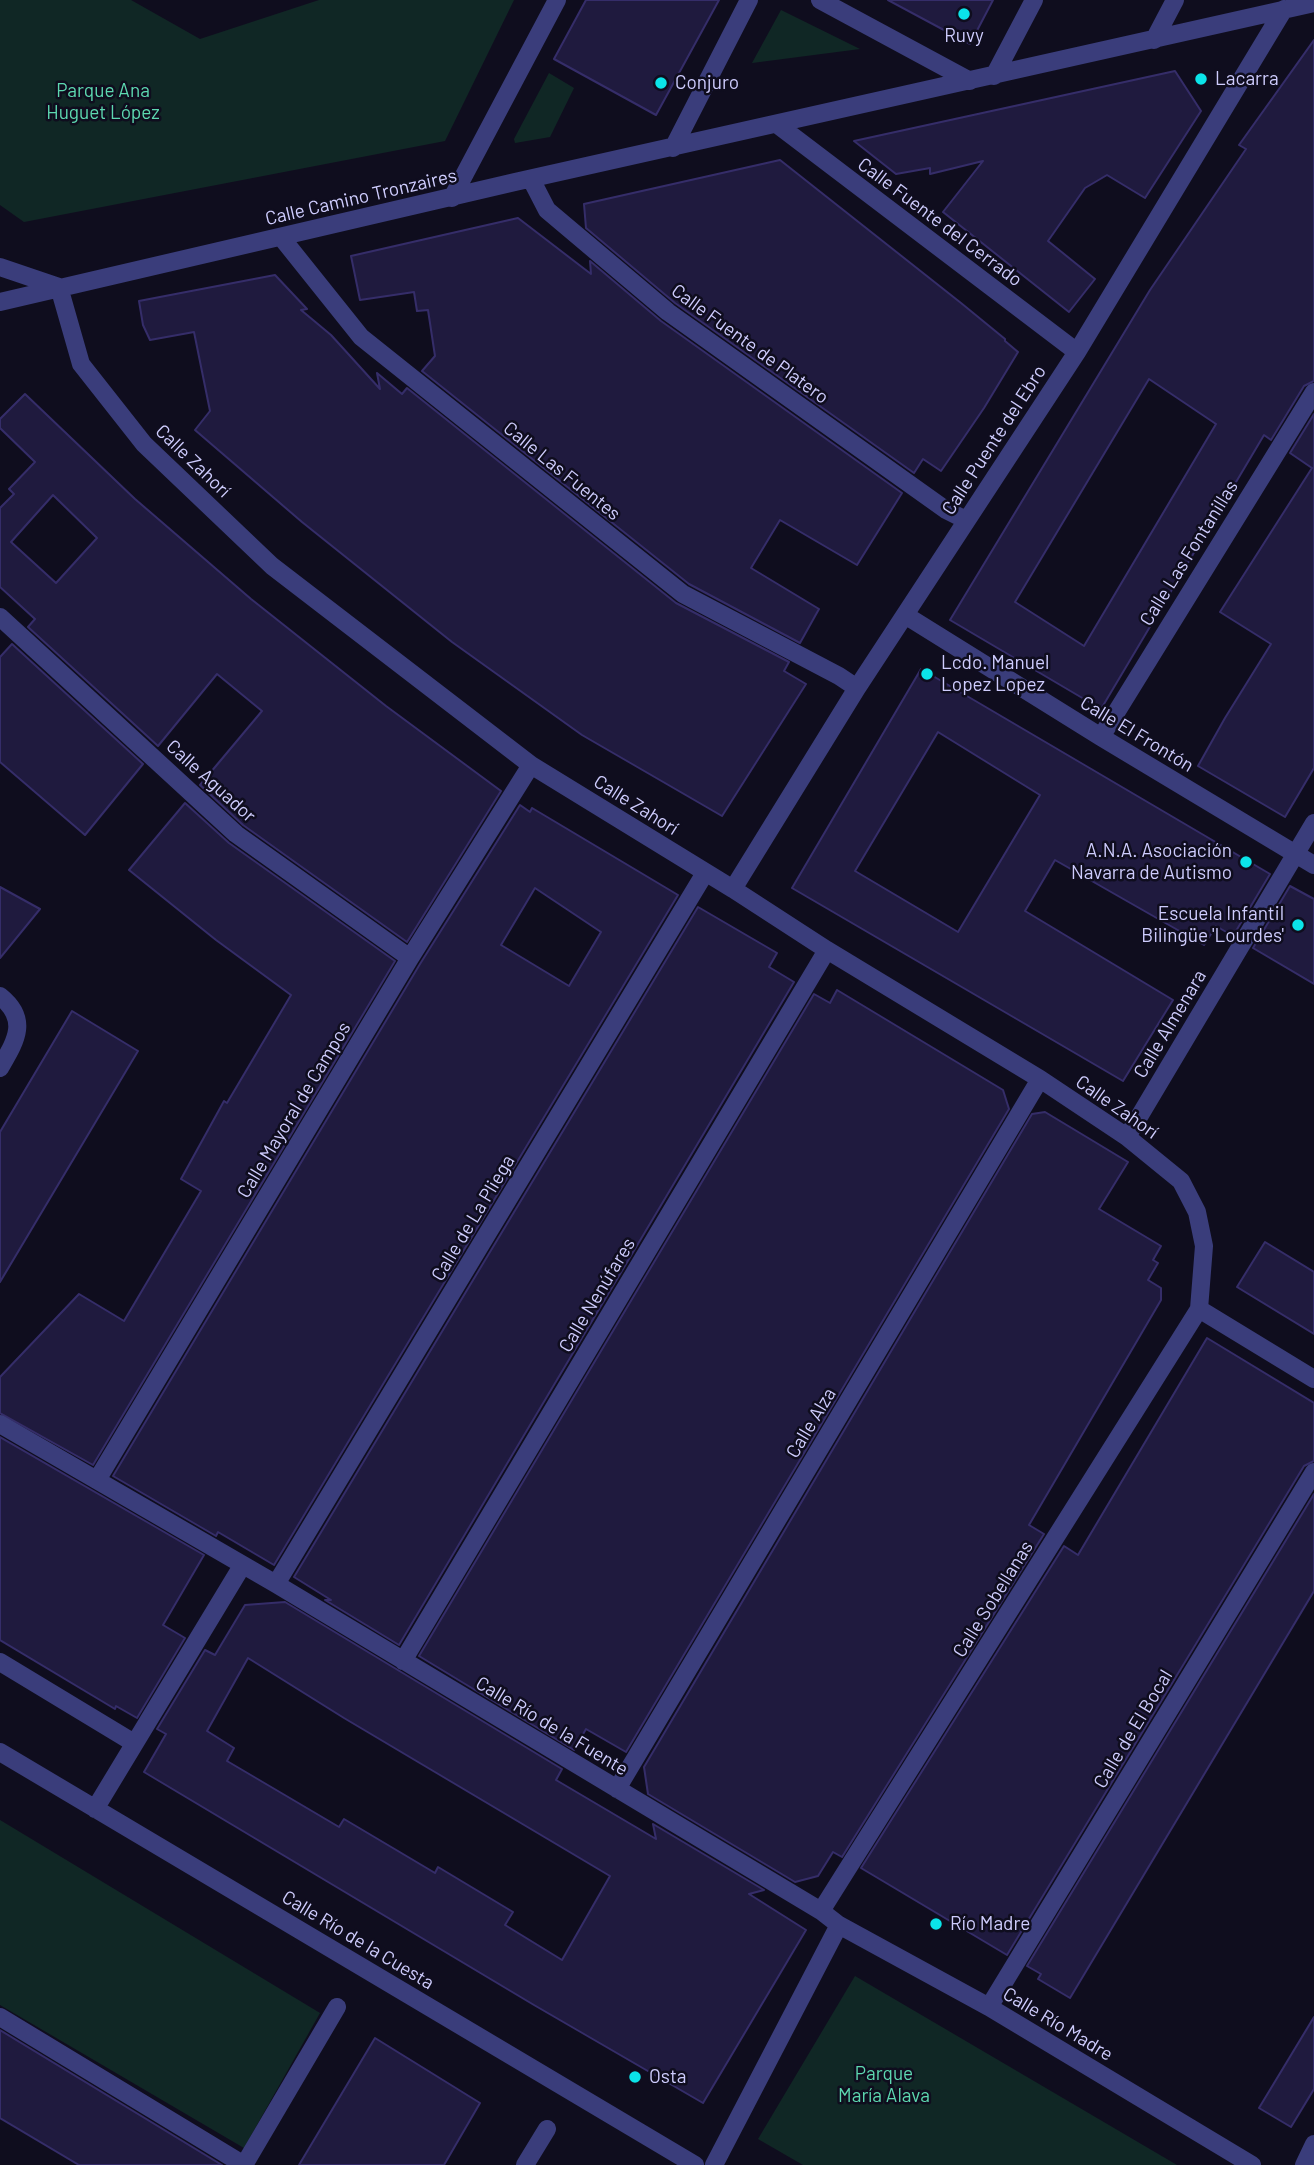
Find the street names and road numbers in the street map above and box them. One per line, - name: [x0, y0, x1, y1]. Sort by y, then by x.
- street label: Calle Fuente del Cerrado: [853, 153, 1027, 291]
- street label: Calle Camino Tronzaires: [263, 164, 459, 230]
- street label: Calle Fuente de Platero: [667, 279, 833, 409]
- street label: Calle Puente del Ebro: [937, 361, 1051, 519]
- street label: Calle Las Fuentes: [499, 417, 625, 525]
- street label: Calle Zahorí: [151, 420, 235, 502]
- street label: Calle Las Fontanillas: [1135, 476, 1243, 630]
- street label: Calle El Frontón: [1076, 691, 1198, 777]
- street label: Calle Aguador: [162, 735, 260, 827]
- street label: Calle Zahorí: [590, 770, 682, 840]
- street label: Calle Almenara: [1129, 966, 1211, 1082]
- street label: Calle Mayoral de Campos: [232, 1018, 356, 1202]
- street label: Calle Zahorí: [1071, 1070, 1163, 1144]
- street label: Calle de La Pliega: [426, 1151, 520, 1285]
- street label: Calle Nenúfares: [554, 1234, 640, 1356]
- street label: Calle Alza: [781, 1384, 841, 1462]
- street label: Calle Sobellanas: [948, 1537, 1038, 1661]
- street label: Calle de El Bocal: [1089, 1666, 1177, 1792]
- street label: Calle Río de la Fuente: [472, 1672, 632, 1780]
- street label: Calle Río de la Cuesta: [278, 1886, 438, 1994]
- street label: Calle Río Madre: [999, 1982, 1117, 2066]

